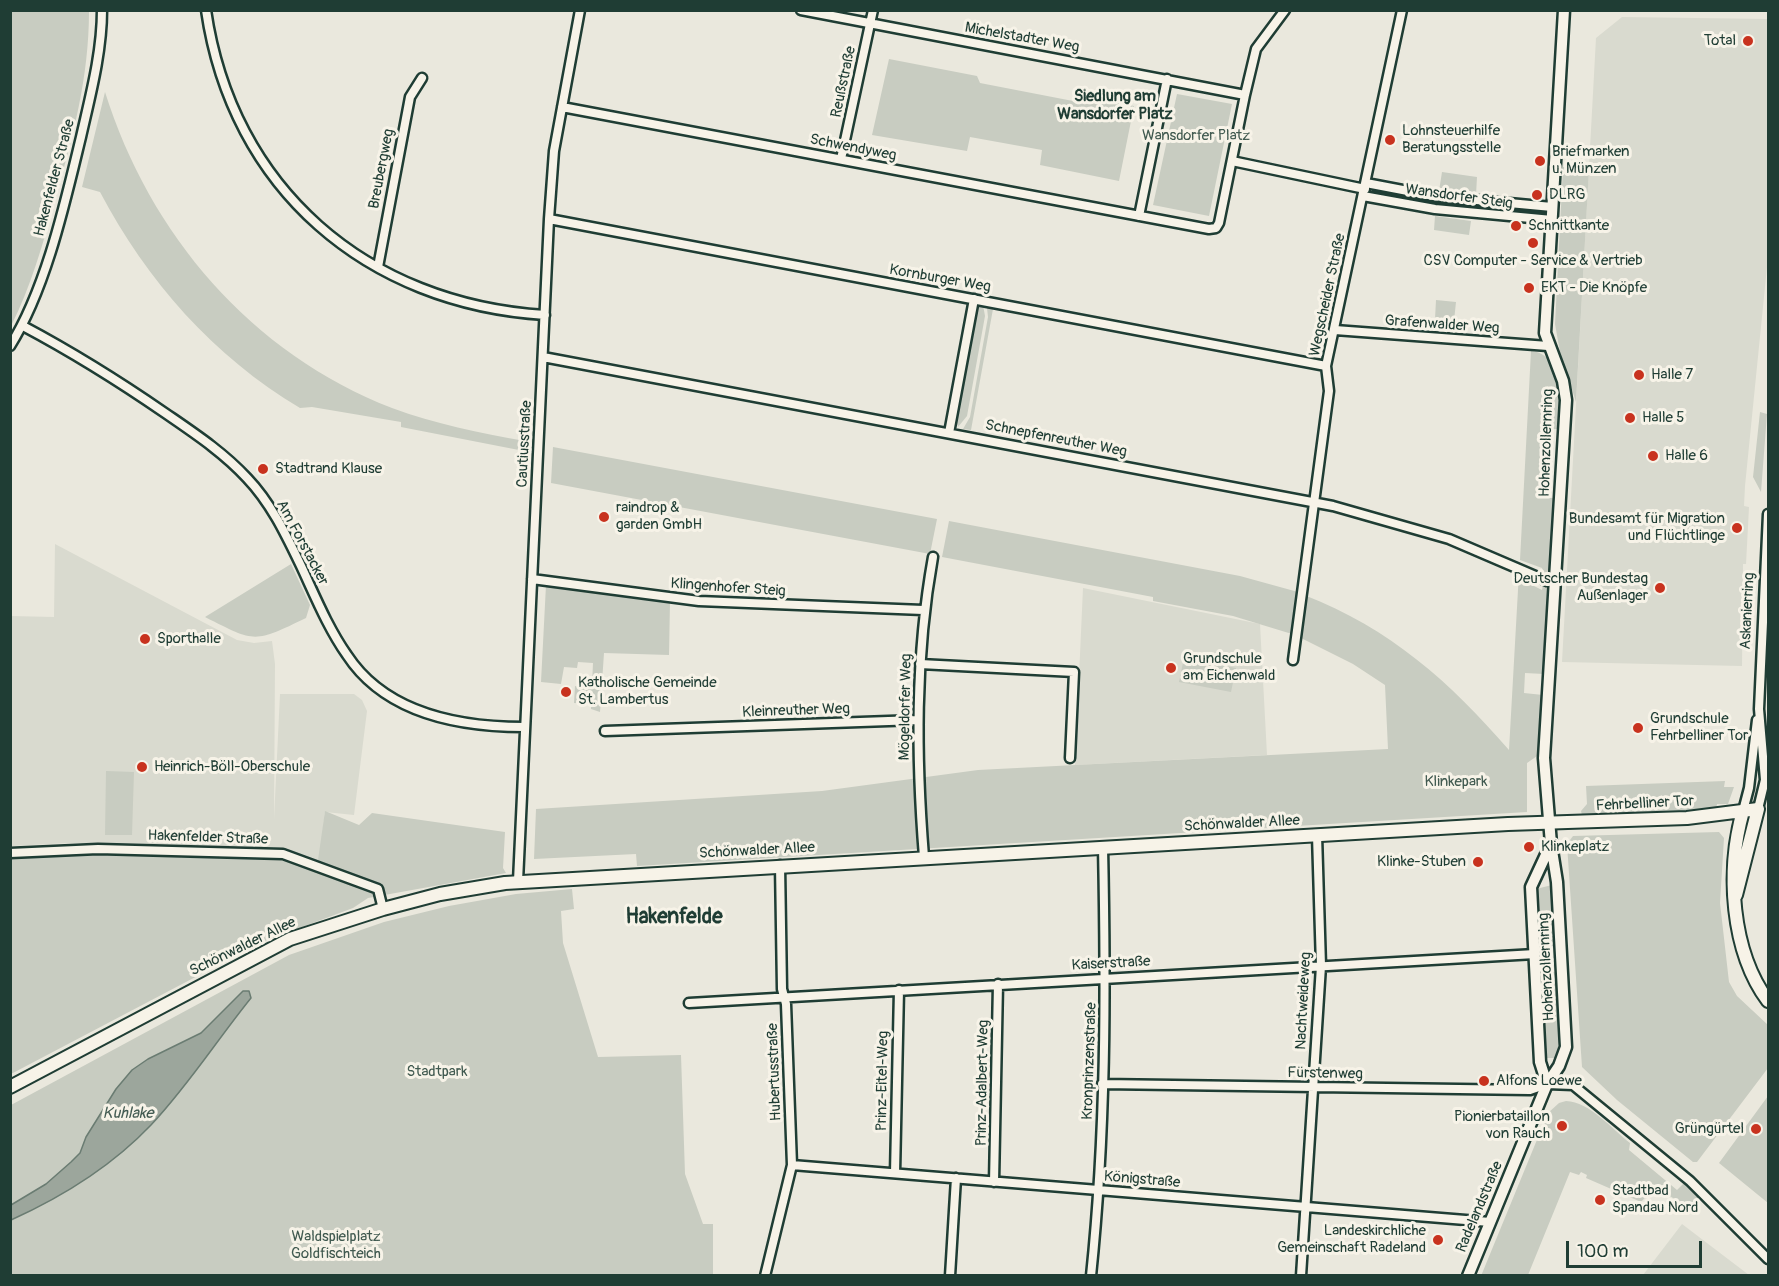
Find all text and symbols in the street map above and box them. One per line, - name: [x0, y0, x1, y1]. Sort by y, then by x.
- street label: Michelstadter Weg: [963, 19, 1081, 57]
- place label: Total: [1704, 32, 1736, 50]
- marker: Total: [1741, 34, 1755, 48]
- street label: Reußstraße: [828, 45, 860, 119]
- district label: Siedlung am Wansdorfer Platz: [1057, 87, 1173, 125]
- street label: Hakenfelder Straße: [31, 117, 79, 239]
- place label: Lohnsteuerhilfe Beratungsstelle: [1402, 122, 1501, 157]
- street label: Breubergweg: [365, 127, 399, 211]
- park label: Wansdorfer Platz: [1142, 127, 1250, 145]
- street label: Schwendyweg: [808, 131, 898, 165]
- marker: Lohnsteuerhilfe Beratungsstelle: [1383, 133, 1397, 147]
- place label: Briefmarken u. Münzen: [1552, 143, 1629, 178]
- marker: Briefmarken u. Münzen: [1533, 154, 1547, 168]
- street label: Wansdorfer Steig: [1404, 181, 1514, 213]
- place label: DLRG: [1549, 186, 1585, 204]
- marker: DLRG: [1530, 188, 1544, 202]
- place label: Schnittkante: [1528, 217, 1609, 235]
- marker: Schnittkante: [1509, 219, 1523, 233]
- street label: Wegscheider Straße: [1306, 232, 1350, 358]
- marker: CSV Computer - Service & Vertrieb: [1526, 236, 1540, 250]
- place label: CSV Computer - Service & Vertrieb: [1423, 252, 1643, 270]
- street label: Kornburger Weg: [888, 261, 992, 297]
- place label: EKT - Die Knöpfe: [1541, 279, 1647, 297]
- marker: EKT - Die Knöpfe: [1522, 281, 1536, 295]
- street label: Grafenwalder Weg: [1384, 312, 1500, 338]
- place label: Halle 7: [1651, 366, 1693, 384]
- marker: Halle 7: [1632, 368, 1646, 382]
- street label: Hohenzollernring: [1536, 389, 1558, 497]
- street label: Cautiusstraße: [514, 400, 536, 488]
- place label: Halle 5: [1642, 409, 1684, 427]
- marker: Halle 5: [1623, 411, 1637, 425]
- street label: Schnepfenreuther Weg: [984, 416, 1128, 462]
- place label: Halle 6: [1665, 447, 1708, 465]
- marker: Halle 6: [1646, 449, 1660, 463]
- place label: Stadtrand Klause: [275, 460, 382, 478]
- marker: Stadtrand Klause: [256, 462, 270, 476]
- street label: Am Forstacker: [272, 497, 332, 589]
- place label: raindrop & garden GmbH: [616, 499, 702, 534]
- marker: raindrop & garden GmbH: [597, 510, 611, 524]
- place label: Bundesamt für Migration und Flüchtlinge: [1569, 510, 1725, 545]
- marker: Bundesamt für Migration und Flüchtlinge: [1730, 521, 1744, 535]
- place label: Deutscher Bundestag Außenlager: [1514, 570, 1648, 605]
- street label: Askanierring: [1737, 572, 1759, 650]
- street label: Klingenhofer Steig: [670, 575, 786, 601]
- marker: Deutscher Bundestag Außenlager: [1653, 581, 1667, 595]
- place label: Sporthalle: [157, 630, 221, 648]
- marker: Sporthalle: [138, 632, 152, 646]
- place label: Grundschule am Eichenwald: [1183, 650, 1275, 685]
- street label: Mögeldorfer Weg: [896, 653, 916, 761]
- marker: Grundschule am Eichenwald: [1164, 661, 1178, 675]
- place label: Katholische Gemeinde St. Lambertus: [578, 674, 717, 709]
- marker: Katholische Gemeinde St. Lambertus: [559, 685, 573, 699]
- street label: Kleinreuther Weg: [742, 700, 850, 722]
- place label: Grundschule Fehrbelliner Tor: [1650, 710, 1748, 745]
- marker: Grundschule Fehrbelliner Tor: [1631, 721, 1645, 735]
- place label: Heinrich-Böll-Oberschule: [154, 758, 310, 776]
- marker: Heinrich-Böll-Oberschule: [135, 760, 149, 774]
- park label: Klinkepark: [1425, 773, 1487, 791]
- street label: Fehrbelliner Tor: [1595, 792, 1695, 816]
- street label: Schönwalder Allee: [1184, 812, 1300, 836]
- street label: Hakenfelder Straße: [147, 827, 269, 849]
- place label: Klinkeplatz: [1541, 838, 1609, 856]
- street label: Schönwalder Allee: [699, 839, 815, 863]
- marker: Klinkeplatz: [1522, 840, 1536, 854]
- place label: Klinke-Stuben: [1377, 853, 1466, 871]
- marker: Klinke-Stuben: [1471, 855, 1485, 869]
- district label: Hakenfelde: [625, 905, 723, 931]
- street label: Hohenzollernring: [1535, 912, 1559, 1022]
- street label: Schönwalder Allee: [187, 913, 299, 981]
- street label: Nachtweideweg: [1292, 952, 1316, 1050]
- street label: Kaiserstraße: [1071, 953, 1151, 975]
- street label: Kronprinzenstraße: [1079, 1002, 1101, 1120]
- street label: Prinz-Adalbert-Weg: [973, 1020, 993, 1146]
- street label: Hubertusstraße: [764, 1023, 786, 1121]
- street label: Prinz-Eitel-Weg: [873, 1031, 893, 1131]
- park label: Stadtpark: [407, 1063, 467, 1081]
- street label: Fürstenweg: [1287, 1064, 1363, 1084]
- place label: Alfons Loewe: [1496, 1072, 1582, 1090]
- marker: Alfons Loewe: [1477, 1074, 1491, 1088]
- water label: Kuhlake: [102, 1104, 154, 1124]
- place label: Pionierbataillon von Rauch: [1454, 1108, 1550, 1143]
- marker: Pionierbataillon von Rauch: [1555, 1119, 1569, 1133]
- place label: Grüngürtel: [1675, 1120, 1744, 1138]
- marker: Grüngürtel: [1749, 1122, 1763, 1136]
- street label: Radelandstraße: [1453, 1159, 1507, 1255]
- street label: Königstraße: [1103, 1168, 1181, 1192]
- place label: Stadtbad Spandau Nord: [1612, 1182, 1698, 1217]
- marker: Stadtbad Spandau Nord: [1593, 1193, 1607, 1207]
- place label: Landeskirchliche Gemeinschaft Radeland: [1277, 1222, 1426, 1257]
- park label: Waldspielplatz Goldfischteich: [291, 1228, 381, 1263]
- scale bar: [1569, 1229, 1706, 1267]
- marker: Landeskirchliche Gemeinschaft Radeland: [1431, 1233, 1445, 1247]
- text: 100 m: [1577, 1240, 1629, 1263]

